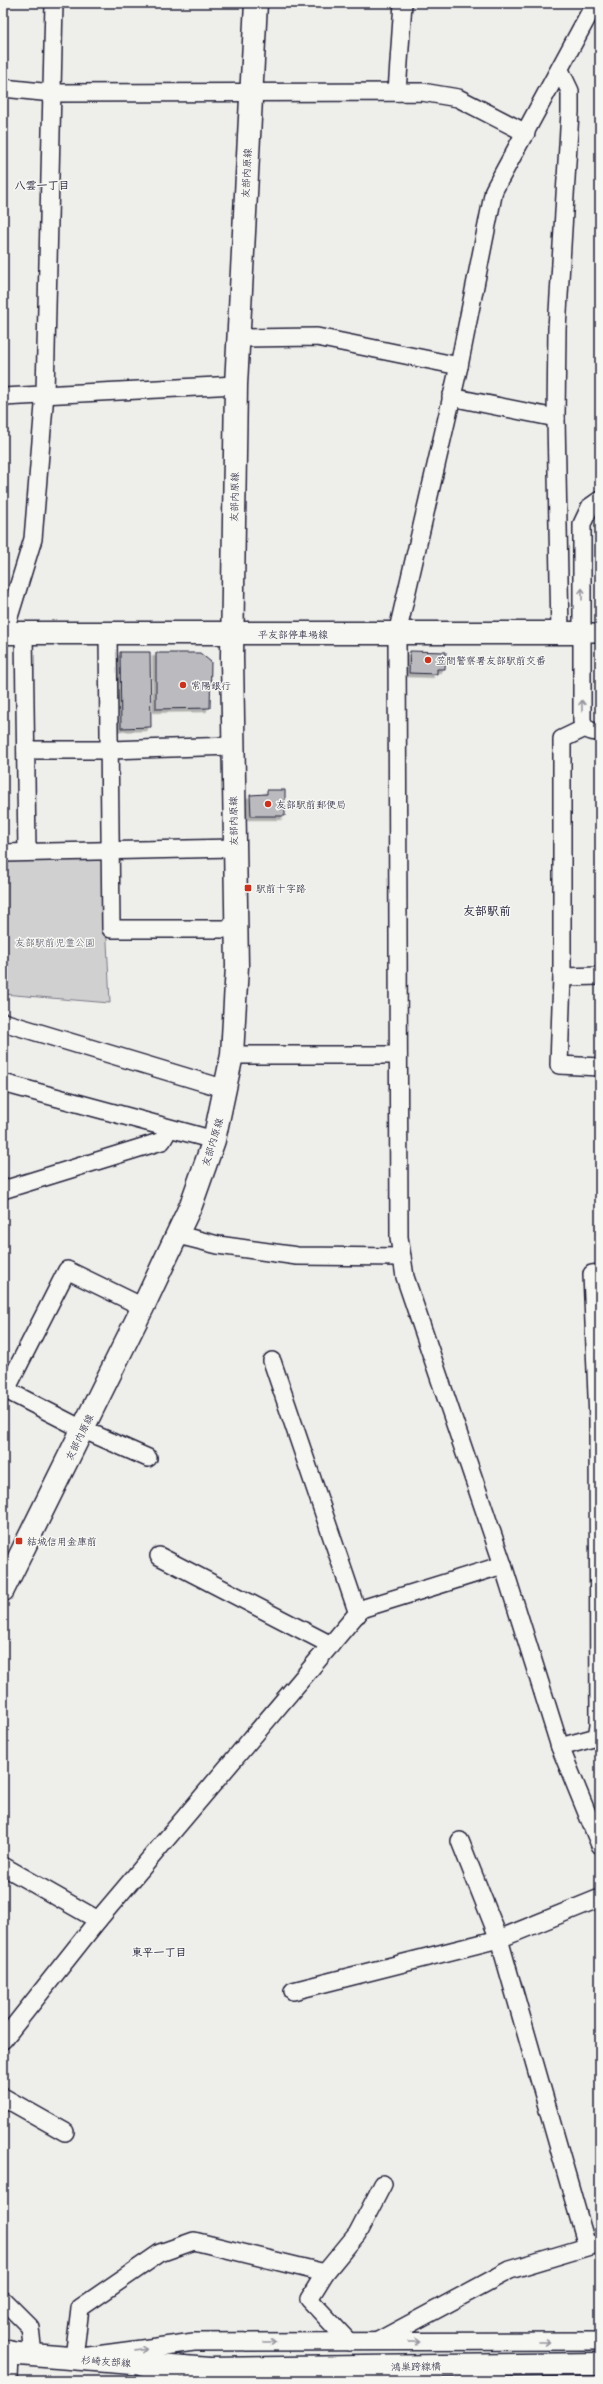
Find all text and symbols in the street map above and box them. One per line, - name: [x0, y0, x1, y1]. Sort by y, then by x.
- street label: 友部内原線: [240, 148, 254, 198]
- district label: 八雲一丁目: [15, 179, 70, 192]
- street label: 友部内原線: [229, 472, 241, 522]
- one-way arrow: [578, 588, 586, 601]
- street label: 平友部停車場線: [258, 629, 328, 641]
- marker: 笠間警察署友部駅前交番: [423, 655, 433, 665]
- place label: 笠間警察署友部駅前交番: [436, 655, 546, 667]
- marker: 常陽銀行: [178, 680, 188, 690]
- place label: 常陽銀行: [191, 680, 231, 692]
- one-way arrow: [578, 700, 586, 713]
- street label: 友部内原線: [228, 796, 240, 846]
- marker: 友部駅前郵便局: [263, 799, 273, 809]
- place label: 友部駅前郵便局: [276, 799, 346, 811]
- marker: 駅前十字路: [243, 883, 253, 893]
- place label: 駅前十字路: [256, 883, 306, 895]
- district label: 友部駅前: [463, 904, 511, 919]
- park label: 友部駅前児童公園: [15, 937, 95, 949]
- street label: 友部内原線: [200, 1117, 226, 1168]
- street label: 友部内原線: [64, 1412, 96, 1463]
- marker: 結城信用金庫前: [14, 1536, 24, 1546]
- place label: 結城信用金庫前: [27, 1536, 97, 1548]
- district label: 東平一丁目: [132, 1946, 187, 1959]
- one-way arrow: [263, 2338, 276, 2346]
- one-way arrow: [407, 2338, 420, 2346]
- one-way arrow: [537, 2338, 550, 2346]
- one-way arrow: [134, 2346, 147, 2353]
- street label: 杉崎友部線: [81, 2354, 131, 2370]
- street label: 鴻巣跨線橋: [391, 2361, 441, 2373]

